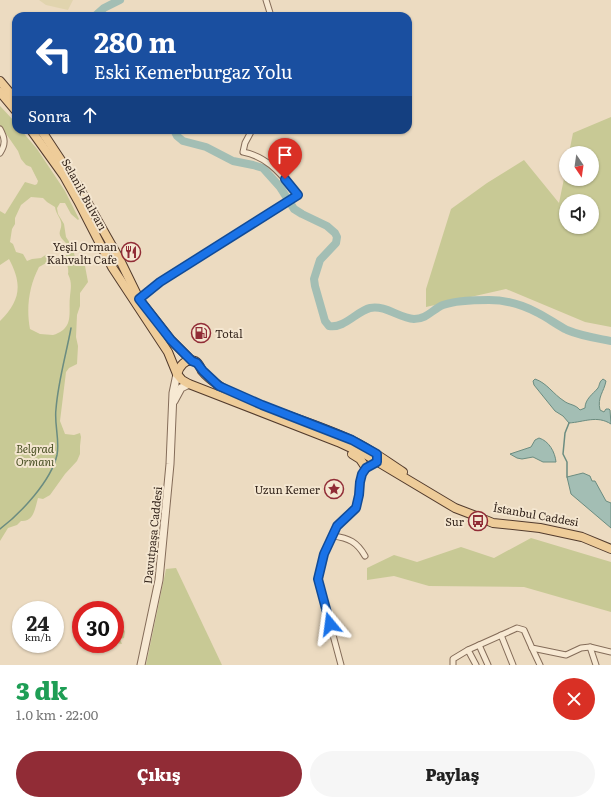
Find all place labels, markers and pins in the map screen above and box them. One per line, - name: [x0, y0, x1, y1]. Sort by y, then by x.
- pin: [268, 138, 302, 179]
- place label: Yeşil Orman Kahvaltı Cafe: [47, 238, 117, 267]
- restaurant icon: Yeşil Orman Kahvaltı Cafe: [120, 241, 142, 263]
- fuel station icon: Total: [190, 322, 212, 344]
- place label: Total: [215, 325, 243, 341]
- place icon: Uzun Kemer: [323, 478, 345, 500]
- place label: Uzun Kemer: [255, 481, 321, 497]
- bus stop icon: Sur: [467, 510, 489, 532]
- place label: Sur: [445, 513, 465, 529]

